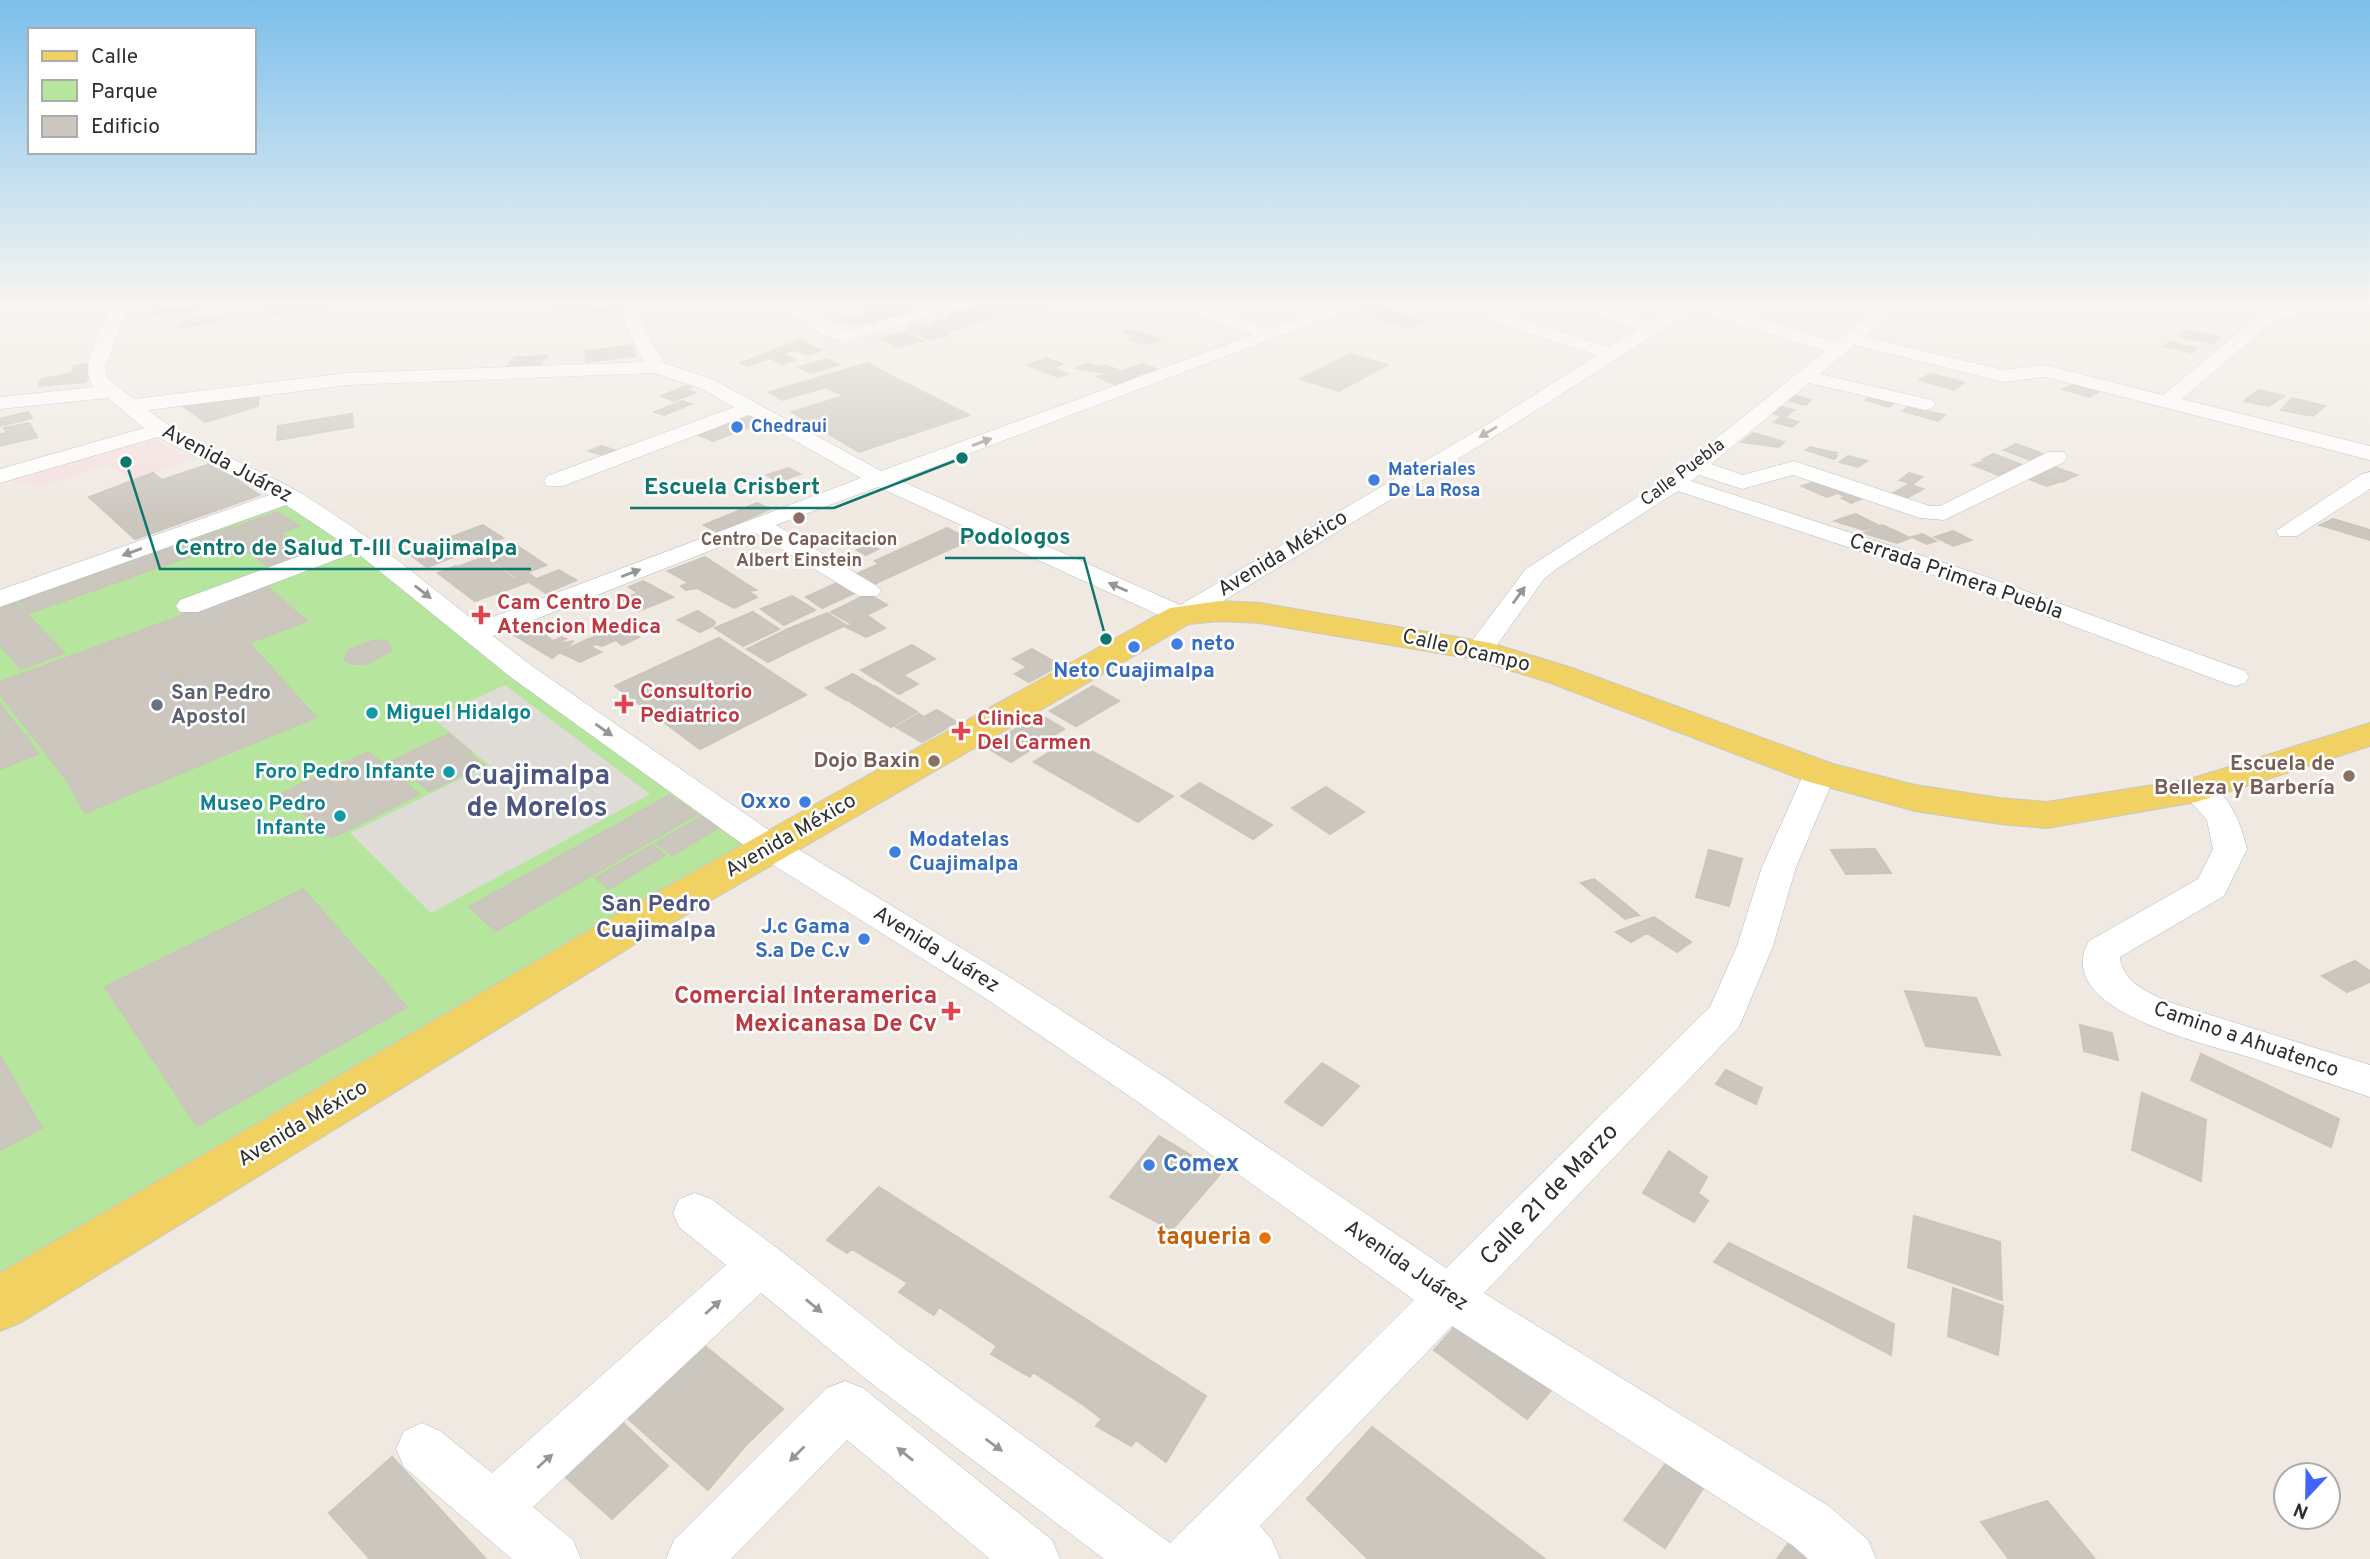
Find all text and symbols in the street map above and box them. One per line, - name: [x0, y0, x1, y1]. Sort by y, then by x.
- legend: [28, 28, 256, 154]
- text: Calle: [91, 44, 138, 71]
- text: Parque: [91, 79, 158, 106]
- text: Edificio: [91, 114, 160, 141]
- place label: Chedraui: [751, 416, 827, 439]
- street label: Avenida Juárez: [157, 418, 297, 510]
- marker: Chedraui: [729, 419, 745, 435]
- one-way arrow: [1478, 426, 1497, 438]
- street label: Calle Puebla: [1636, 434, 1730, 512]
- one-way arrow: [971, 436, 992, 447]
- place label: Materiales De La Rosa: [1388, 459, 1480, 503]
- callout: Escuela Crisbert: [630, 464, 834, 508]
- marker: Materiales De La Rosa: [1366, 472, 1382, 488]
- text: Escuela Crisbert: [644, 474, 820, 503]
- street label: Avenida México: [1213, 505, 1353, 603]
- marker: Centro De Capacitacion Albert Einstein: [791, 510, 807, 526]
- callout: Podologos: [945, 514, 1084, 558]
- text: Podologos: [960, 524, 1070, 553]
- callout: Centro de Salud T-lll Cuajimalpa: [160, 525, 531, 569]
- street label: Cerrada Primera Puebla: [1846, 528, 2066, 626]
- place label: Centro De Capacitacion Albert Einstein: [701, 529, 897, 573]
- text: Centro de Salud T-lll Cuajimalpa: [175, 535, 517, 564]
- one-way arrow: [121, 547, 142, 558]
- one-way arrow: [620, 567, 641, 578]
- one-way arrow: [1108, 581, 1129, 592]
- one-way arrow: [414, 585, 432, 599]
- one-way arrow: [1512, 586, 1526, 604]
- place label: Cam Centro De Atencion Medica: [497, 590, 661, 641]
- marker: Cam Centro De Atencion Medica: [471, 605, 491, 625]
- street label: Calle Ocampo: [1399, 623, 1533, 679]
- place label: neto: [1191, 631, 1235, 658]
- marker: neto: [1169, 636, 1185, 652]
- marker: Neto Cuajimalpa: [1126, 639, 1142, 655]
- place label: Neto Cuajimalpa: [1053, 658, 1215, 685]
- place label: Consultorio Pediatrico: [640, 679, 752, 730]
- place label: San Pedro Apostol: [171, 680, 271, 731]
- marker: Consultorio Pediatrico: [614, 694, 634, 714]
- marker: San Pedro Apostol: [149, 697, 165, 713]
- place label: Miguel Hidalgo: [386, 700, 531, 727]
- marker: Miguel Hidalgo: [364, 705, 380, 721]
- place label: Clinica Del Carmen: [977, 706, 1091, 757]
- marker: Clinica Del Carmen: [951, 721, 971, 741]
- one-way arrow: [595, 723, 613, 737]
- place label: Dojo Baxin: [813, 748, 920, 775]
- place label: Escuela de Belleza y Barbería: [2154, 751, 2335, 802]
- marker: Dojo Baxin: [926, 753, 942, 769]
- place label: Foro Pedro Infante: [255, 759, 435, 786]
- district label: Cuajimalpa de Morelos: [464, 759, 610, 827]
- marker: Foro Pedro Infante: [441, 764, 457, 780]
- marker: Escuela de Belleza y Barbería: [2341, 768, 2357, 784]
- street label: Avenida México: [721, 788, 861, 884]
- place label: Oxxo: [740, 789, 791, 816]
- place label: Museo Pedro Infante: [200, 791, 326, 842]
- marker: Oxxo: [797, 794, 813, 810]
- marker: Museo Pedro Infante: [332, 808, 348, 824]
- place label: Modatelas Cuajimalpa: [909, 827, 1019, 878]
- marker: Modatelas Cuajimalpa: [887, 844, 903, 860]
- district label: San Pedro Cuajimalpa: [596, 891, 716, 946]
- street label: Avenida Juárez: [868, 900, 1004, 1000]
- place label: J.c Gama S.a De C.v: [755, 914, 850, 965]
- marker: J.c Gama S.a De C.v: [856, 931, 872, 947]
- place label: Comercial Interamerica Mexicanasa De Cv: [674, 982, 937, 1040]
- street label: Camino a Ahuatenco: [2150, 996, 2342, 1084]
- marker: Comercial Interamerica Mexicanasa De Cv: [943, 1003, 959, 1019]
- street label: Avenida México: [233, 1075, 373, 1173]
- street label: Calle 21 de Marzo: [1474, 1118, 1626, 1272]
- place label: Comex: [1163, 1150, 1240, 1180]
- marker: Comex: [1141, 1157, 1157, 1173]
- street label: Avenida Juárez: [1339, 1215, 1473, 1317]
- place label: taqueria: [1157, 1223, 1251, 1253]
- marker: taqueria: [1257, 1230, 1273, 1246]
- one-way arrow: [805, 1298, 822, 1313]
- one-way arrow: [704, 1300, 721, 1316]
- one-way arrow: [985, 1437, 1003, 1451]
- one-way arrow: [790, 1445, 806, 1462]
- one-way arrow: [896, 1447, 913, 1462]
- one-way arrow: [536, 1453, 553, 1469]
- north arrow: [2272, 1461, 2342, 1531]
- text: N: [2291, 1496, 2312, 1524]

